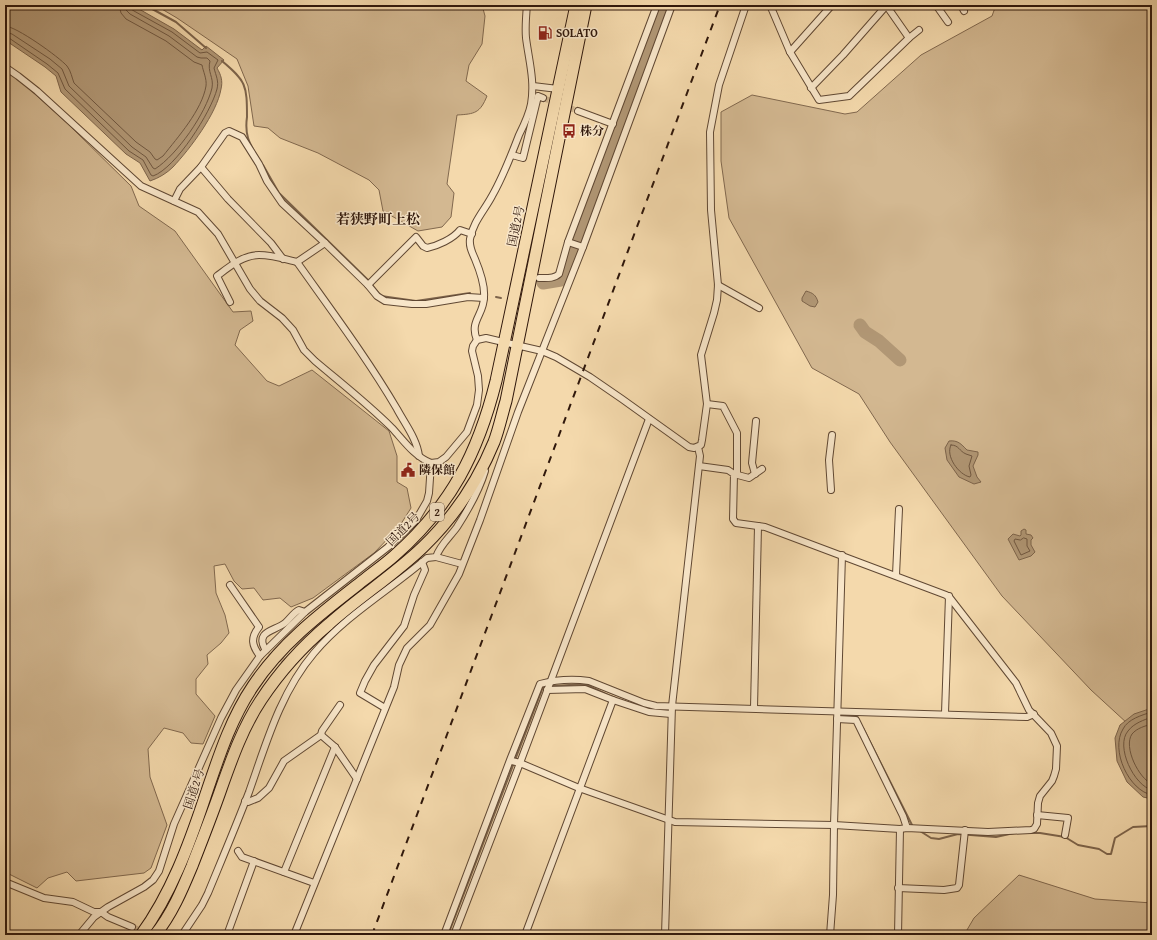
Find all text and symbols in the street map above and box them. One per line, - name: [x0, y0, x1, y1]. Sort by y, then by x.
- place label: SOLATO: [556, 24, 598, 41]
- fuel station icon: SOLATO: [537, 25, 553, 41]
- place label: 株分: [580, 122, 604, 139]
- bus stop icon: 株分: [561, 123, 577, 139]
- street label: 国道2号: [503, 204, 528, 248]
- district label: 若狭野町上松: [336, 209, 420, 229]
- place label: 隣保館: [419, 461, 455, 478]
- public building icon: 隣保館: [400, 462, 416, 478]
- road number: 2: [430, 503, 444, 521]
- street label: 国道2号: [382, 508, 423, 549]
- street label: 国道2号: [179, 766, 208, 811]

